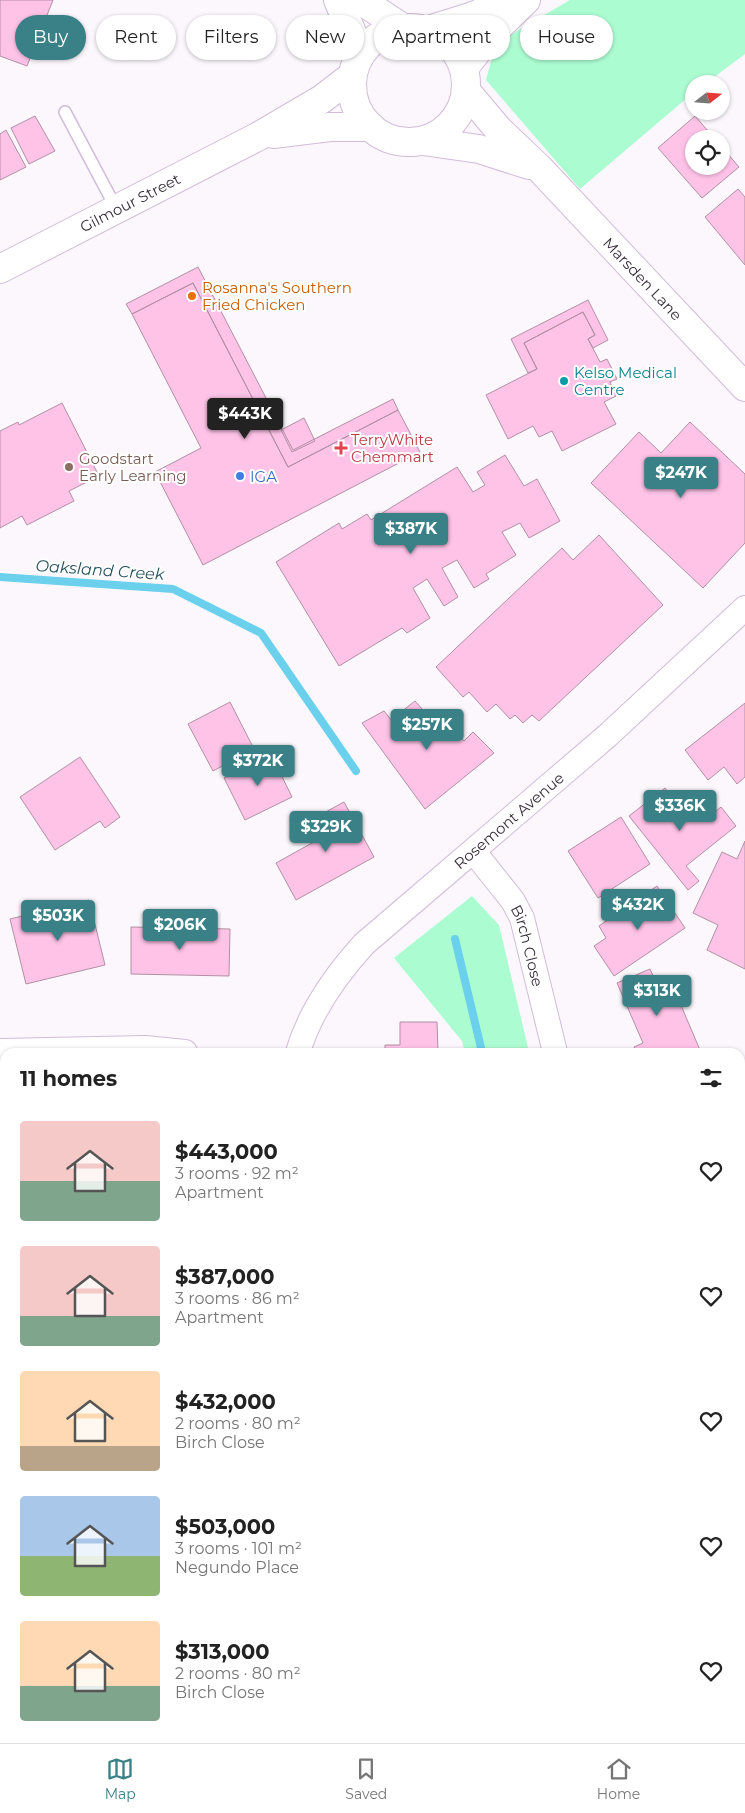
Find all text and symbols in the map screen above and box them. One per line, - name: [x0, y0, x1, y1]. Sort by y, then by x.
- chip: Buy: [15, 15, 86, 60]
- chip: Rent: [96, 15, 176, 60]
- chip: Filters: [186, 15, 276, 60]
- chip: New: [286, 15, 364, 60]
- chip: Apartment: [374, 15, 510, 60]
- chip: House: [520, 15, 613, 60]
- north arrow: [685, 75, 730, 120]
- map controls: [685, 75, 730, 175]
- button: locate: [685, 130, 730, 175]
- street label: Gilmour Street: [76, 169, 183, 236]
- street label: Marsden Lane: [600, 233, 686, 324]
- place label: Rosanna's Southern Fried Chicken: [202, 278, 352, 314]
- marker: Rosanna's Southern Fried Chicken: [186, 290, 198, 302]
- place label: Kelso Medical Centre: [574, 363, 677, 399]
- marker: Kelso Medical Centre: [558, 375, 570, 387]
- pin: $443K: [210, 398, 280, 440]
- text: $443K: [218, 404, 272, 423]
- place label: TerryWhite Chemmart: [351, 430, 434, 466]
- marker: TerryWhite Chemmart: [335, 442, 347, 454]
- place label: Goodstart Early Learning: [79, 449, 187, 485]
- pin: $247K: [646, 456, 716, 499]
- marker: Goodstart Early Learning: [63, 461, 75, 473]
- text: $247K: [655, 463, 707, 482]
- place label: IGA: [250, 467, 277, 486]
- marker: IGA: [234, 470, 246, 482]
- pin: $387K: [376, 512, 446, 555]
- text: $387K: [385, 519, 437, 538]
- water label: Oaksland Creek: [35, 556, 166, 584]
- pin: $257K: [392, 708, 462, 751]
- text: $257K: [402, 715, 452, 734]
- pin: $372K: [223, 744, 293, 787]
- text: $372K: [233, 751, 283, 770]
- street label: Rosemont Avenue: [450, 768, 568, 873]
- pin: $336K: [645, 790, 715, 832]
- text: $336K: [654, 796, 706, 815]
- pin: $329K: [291, 810, 361, 853]
- text: $329K: [300, 817, 352, 836]
- pin: $432K: [603, 888, 673, 931]
- text: $432K: [612, 895, 664, 914]
- pin: $503K: [23, 900, 93, 942]
- street label: Birch Close: [507, 901, 548, 988]
- text: $503K: [32, 906, 84, 925]
- pin: $206K: [145, 908, 215, 951]
- text: $206K: [154, 915, 206, 934]
- pin: $313K: [622, 974, 692, 1017]
- text: $313K: [633, 981, 681, 1000]
- icon: filters: [697, 1064, 725, 1092]
- text: 11 homes: [20, 1066, 117, 1091]
- text: $443,000: [175, 1139, 278, 1164]
- icon: home: [60, 1141, 120, 1201]
- icon: heart: [697, 1157, 725, 1185]
- text: 3 rooms · 92 m²: [175, 1164, 299, 1183]
- text: Apartment: [175, 1183, 264, 1202]
- text: $387,000: [175, 1264, 275, 1289]
- icon: home: [60, 1266, 120, 1326]
- icon: heart: [697, 1282, 725, 1310]
- text: 3 rooms · 86 m²: [175, 1289, 300, 1308]
- text: Apartment: [175, 1308, 264, 1327]
- text: $432,000: [175, 1389, 276, 1414]
- icon: home: [60, 1391, 120, 1451]
- icon: heart: [697, 1407, 725, 1435]
- text: 2 rooms · 80 m²: [175, 1414, 301, 1433]
- text: Birch Close: [175, 1433, 265, 1452]
- text: $503,000: [175, 1514, 275, 1539]
- icon: home: [60, 1516, 120, 1576]
- icon: heart: [697, 1532, 725, 1560]
- text: 3 rooms · 101 m²: [175, 1539, 302, 1558]
- text: Negundo Place: [175, 1558, 299, 1577]
- text: $313,000: [175, 1639, 269, 1664]
- icon: home: [60, 1641, 120, 1701]
- icon: heart: [697, 1657, 725, 1685]
- text: 2 rooms · 80 m²: [175, 1664, 301, 1683]
- text: Birch Close: [175, 1683, 265, 1702]
- tab: Map: [105, 1755, 136, 1803]
- tab: Saved: [345, 1755, 387, 1803]
- tab: Home: [597, 1755, 640, 1803]

